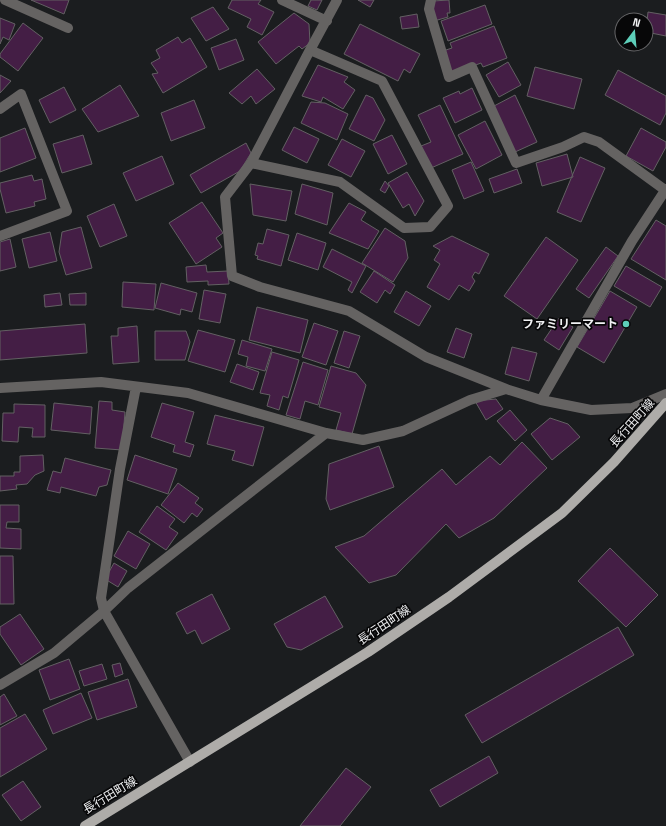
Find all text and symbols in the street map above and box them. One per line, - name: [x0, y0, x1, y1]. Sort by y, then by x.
- north arrow: [614, 12, 654, 52]
- text: N: [631, 15, 642, 30]
- place label: ファミリーマート: [522, 316, 618, 332]
- marker: ファミリーマート: [621, 319, 631, 329]
- street label: 長行田町線: [606, 395, 658, 451]
- street label: 長行田町線: [355, 602, 413, 648]
- street label: 長行田町線: [80, 773, 140, 817]

